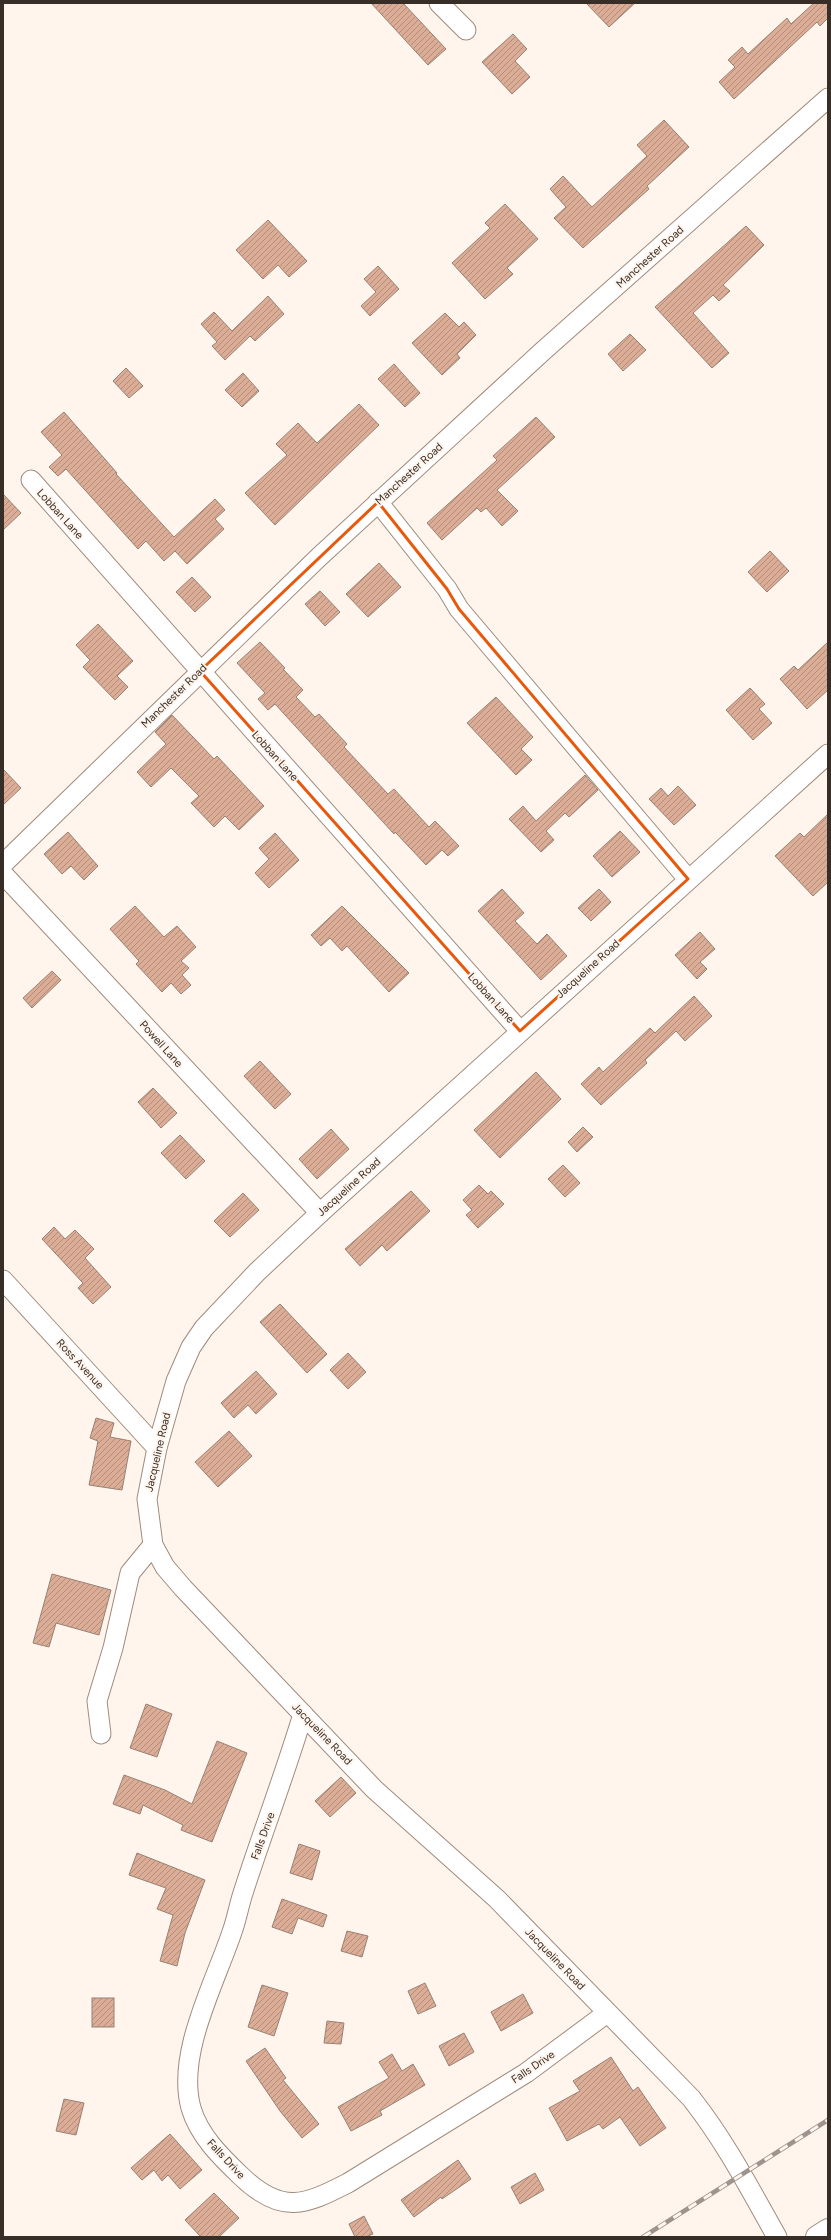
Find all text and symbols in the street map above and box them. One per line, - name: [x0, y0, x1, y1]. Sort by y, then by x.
- street label: Manchester Road: [614, 223, 686, 291]
- street label: Manchester Road: [373, 440, 445, 508]
- street label: Lobban Lane: [34, 486, 86, 542]
- street label: Manchester Road: [138, 661, 210, 731]
- street label: Lobban Lane: [249, 728, 301, 784]
- street label: Jacqueline Road: [554, 937, 622, 1001]
- street label: Lobban Lane: [465, 970, 517, 1026]
- street label: Powell Lane: [137, 1018, 185, 1070]
- street label: Jacqueline Road: [315, 1155, 383, 1219]
- street label: Ross Avenue: [54, 1336, 106, 1392]
- street label: Jacqueline Road: [143, 1411, 173, 1493]
- street label: Jacqueline Road: [289, 1700, 355, 1768]
- street label: Falls Drive: [248, 1810, 278, 1862]
- street label: Jacqueline Road: [522, 1925, 588, 1993]
- street label: Falls Drive: [509, 2048, 557, 2086]
- street label: Falls Drive: [204, 2136, 248, 2182]

